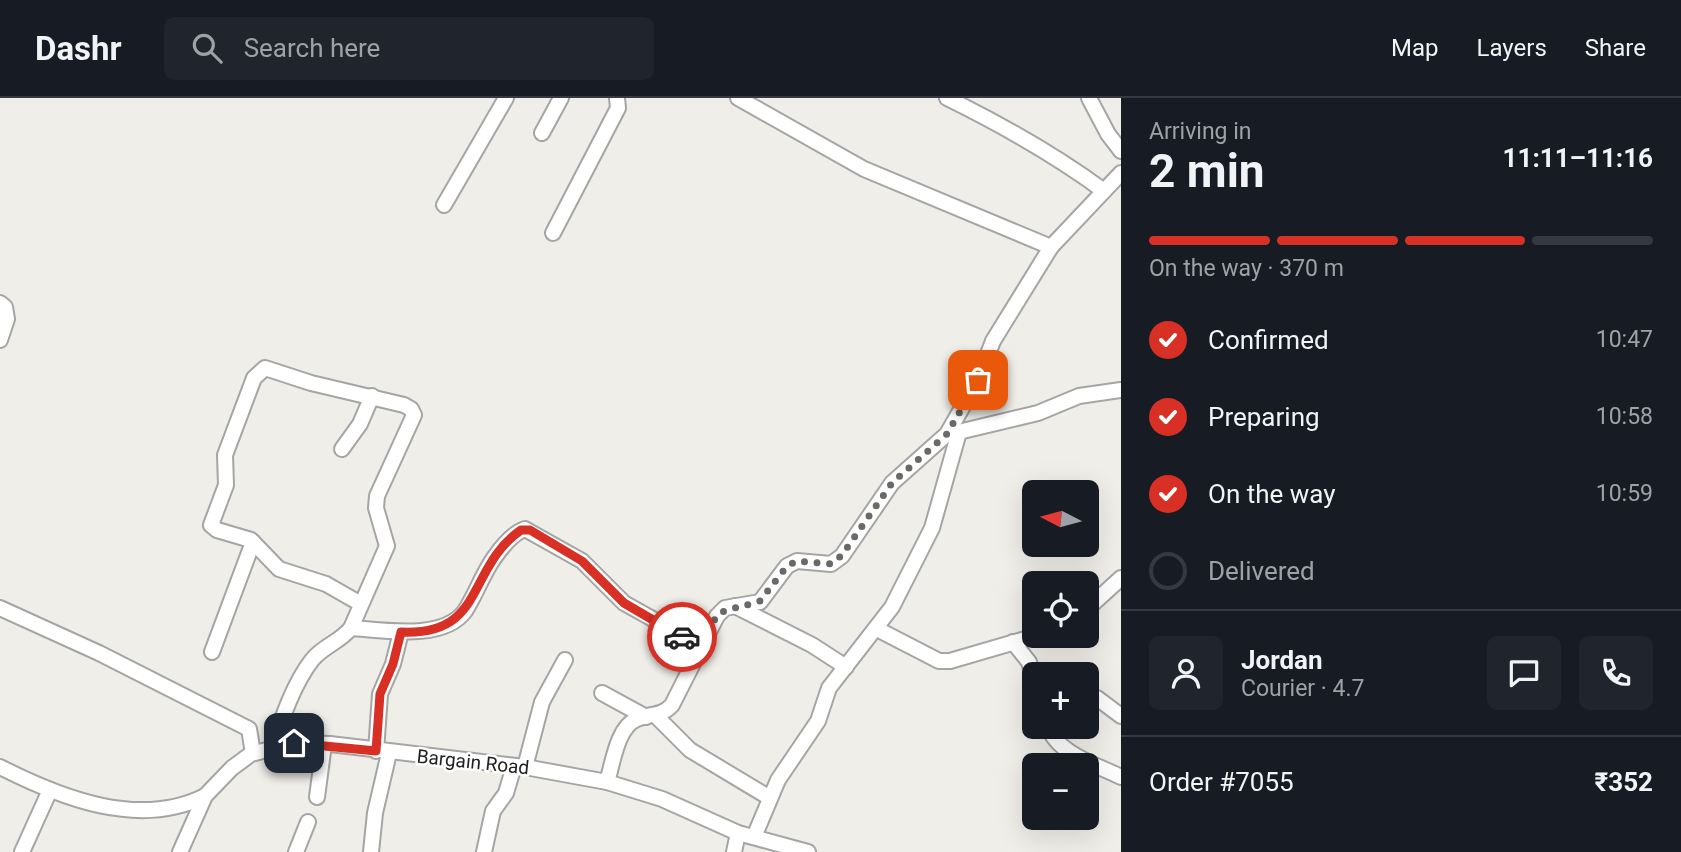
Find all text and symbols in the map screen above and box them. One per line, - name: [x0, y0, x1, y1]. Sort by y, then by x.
- search box: [164, 17, 654, 80]
- text: Dashr: [35, 29, 122, 68]
- icon: search: [188, 29, 226, 67]
- text: Search here: [244, 33, 380, 63]
- text: Map: [1391, 34, 1439, 62]
- text: Layers: [1477, 34, 1547, 62]
- text: Share: [1585, 34, 1646, 62]
- text: Arriving in: [1149, 118, 1252, 145]
- text: 11:11–11:16: [1503, 143, 1653, 173]
- text: 2 min: [1149, 144, 1265, 198]
- text: On the way · 370 m: [1149, 255, 1344, 282]
- icon: check: [1149, 321, 1187, 359]
- text: Confirmed: [1208, 325, 1329, 355]
- text: 10:47: [1596, 326, 1653, 353]
- pin: [948, 350, 1008, 410]
- icon: bag: [959, 361, 997, 399]
- icon: check: [1149, 398, 1187, 436]
- text: Preparing: [1208, 402, 1320, 432]
- text: 10:58: [1596, 403, 1653, 430]
- icon: check: [1149, 475, 1187, 513]
- text: On the way: [1208, 479, 1336, 509]
- north arrow: [1022, 480, 1099, 556]
- map controls: [1022, 480, 1099, 830]
- text: 10:59: [1596, 480, 1653, 507]
- text: Delivered: [1208, 556, 1315, 586]
- button: locate: [1022, 571, 1099, 648]
- courier: [647, 602, 717, 672]
- icon: car: [663, 618, 701, 656]
- button: person: [1149, 636, 1223, 710]
- button: chat: [1487, 636, 1561, 710]
- button: phone: [1579, 636, 1653, 710]
- text: Jordan: [1241, 645, 1323, 675]
- button: +: [1022, 662, 1099, 739]
- text: Courier · 4.7: [1241, 675, 1364, 702]
- pin: [264, 713, 324, 773]
- icon: home: [275, 724, 313, 762]
- street label: Bargain Road: [416, 745, 530, 779]
- button: −: [1022, 753, 1099, 830]
- text: Order #7055: [1149, 767, 1294, 797]
- text: ₹352: [1595, 767, 1653, 797]

